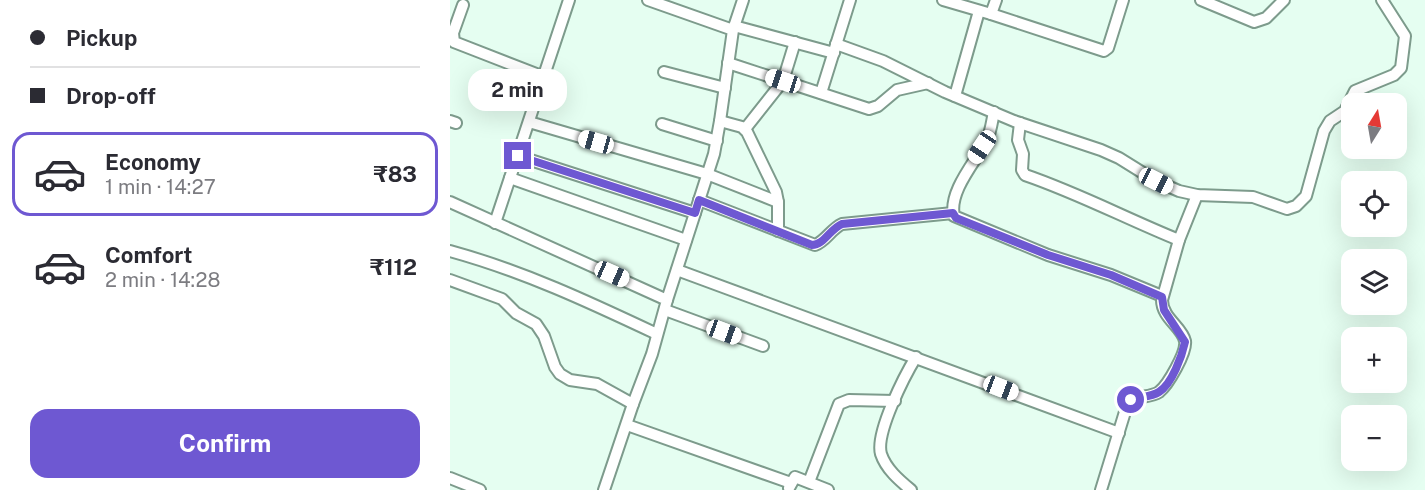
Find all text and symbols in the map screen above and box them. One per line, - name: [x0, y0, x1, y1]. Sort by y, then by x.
- text: Pickup: [66, 25, 137, 51]
- car: [763, 67, 803, 95]
- callout: 2 min: [469, 69, 568, 111]
- text: 2 min: [491, 78, 544, 102]
- text: Drop-off: [66, 83, 156, 109]
- north arrow: [1341, 93, 1407, 159]
- map controls: [1341, 93, 1407, 471]
- car: [964, 127, 1000, 167]
- car: [576, 128, 616, 156]
- route end: [504, 142, 531, 169]
- icon: car: [33, 147, 87, 201]
- text: Economy: [105, 149, 201, 175]
- text: ₹83: [374, 161, 417, 187]
- car: [1136, 165, 1176, 197]
- button: locate: [1341, 171, 1407, 237]
- text: 1 min · 14:27: [105, 175, 216, 199]
- icon: car: [33, 240, 87, 294]
- text: Comfort: [105, 242, 192, 268]
- button: layers: [1341, 249, 1407, 315]
- text: ₹112: [370, 254, 417, 280]
- car: [592, 258, 632, 290]
- text: 2 min · 14:28: [105, 268, 220, 292]
- car: [704, 317, 744, 347]
- button: +: [1341, 327, 1407, 393]
- car: [981, 373, 1021, 403]
- route start: [1117, 386, 1144, 413]
- button: −: [1341, 405, 1407, 471]
- button: Confirm: [30, 409, 420, 478]

